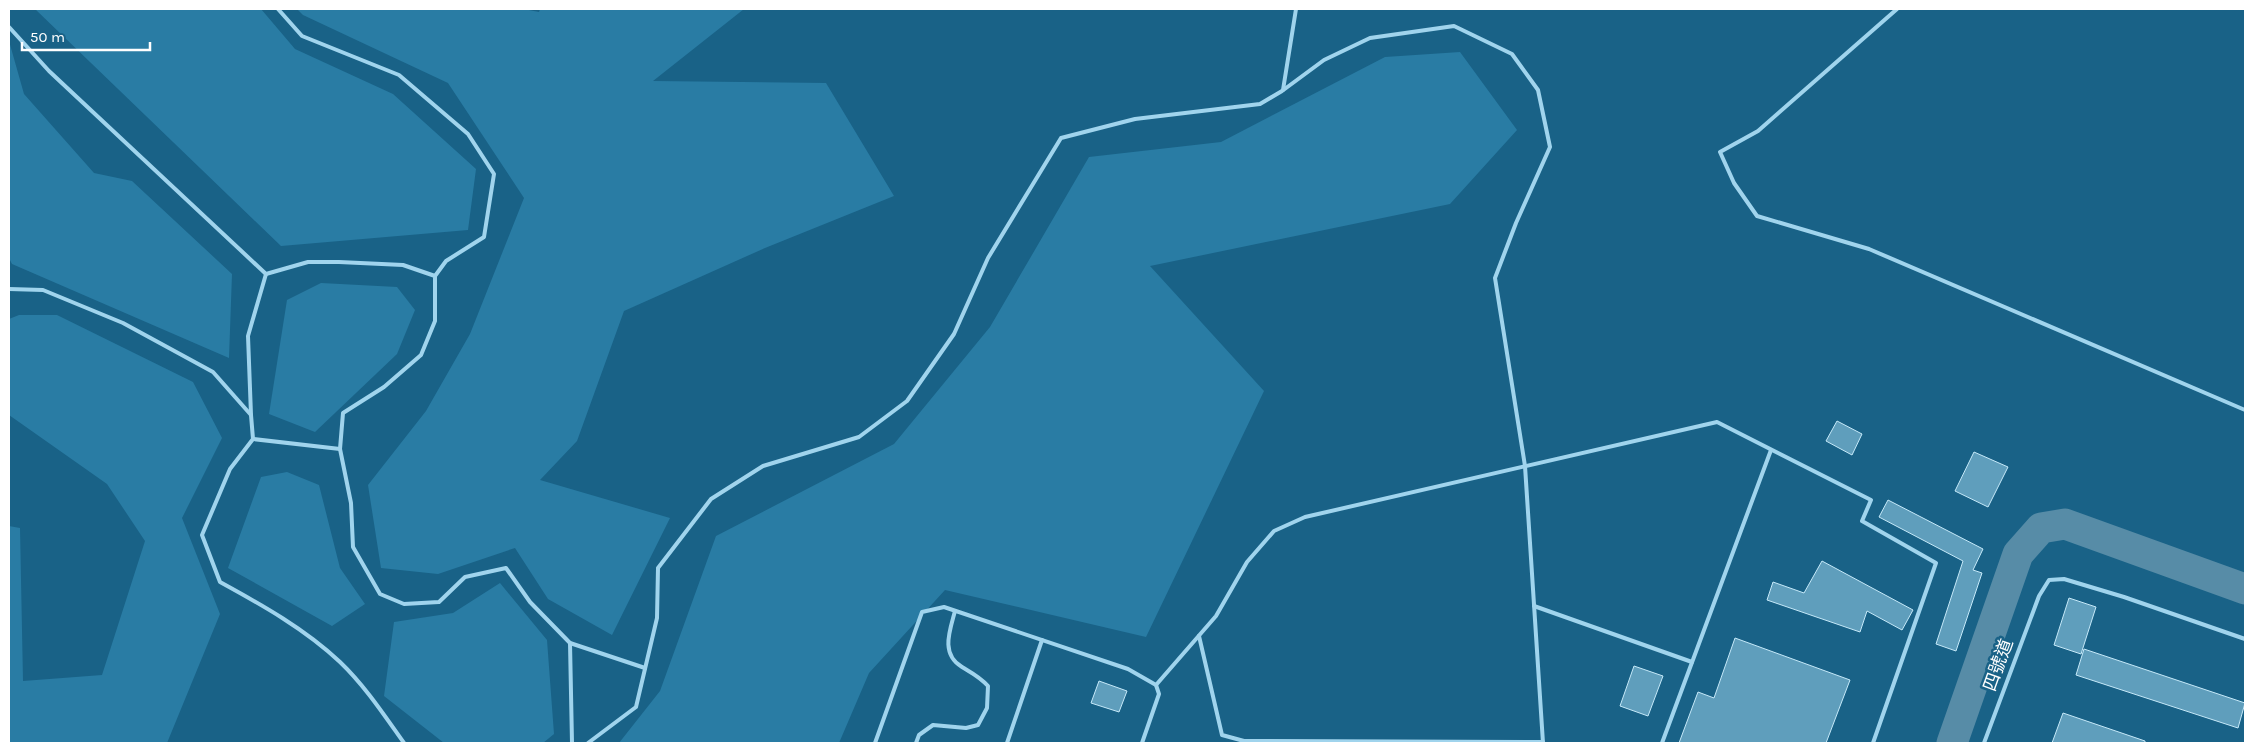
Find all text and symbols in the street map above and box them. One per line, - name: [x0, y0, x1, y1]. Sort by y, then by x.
- scale bar: [22, 20, 150, 52]
- text: 50 m: [30, 28, 65, 46]
- street label: 四號道: [1978, 636, 2018, 694]

